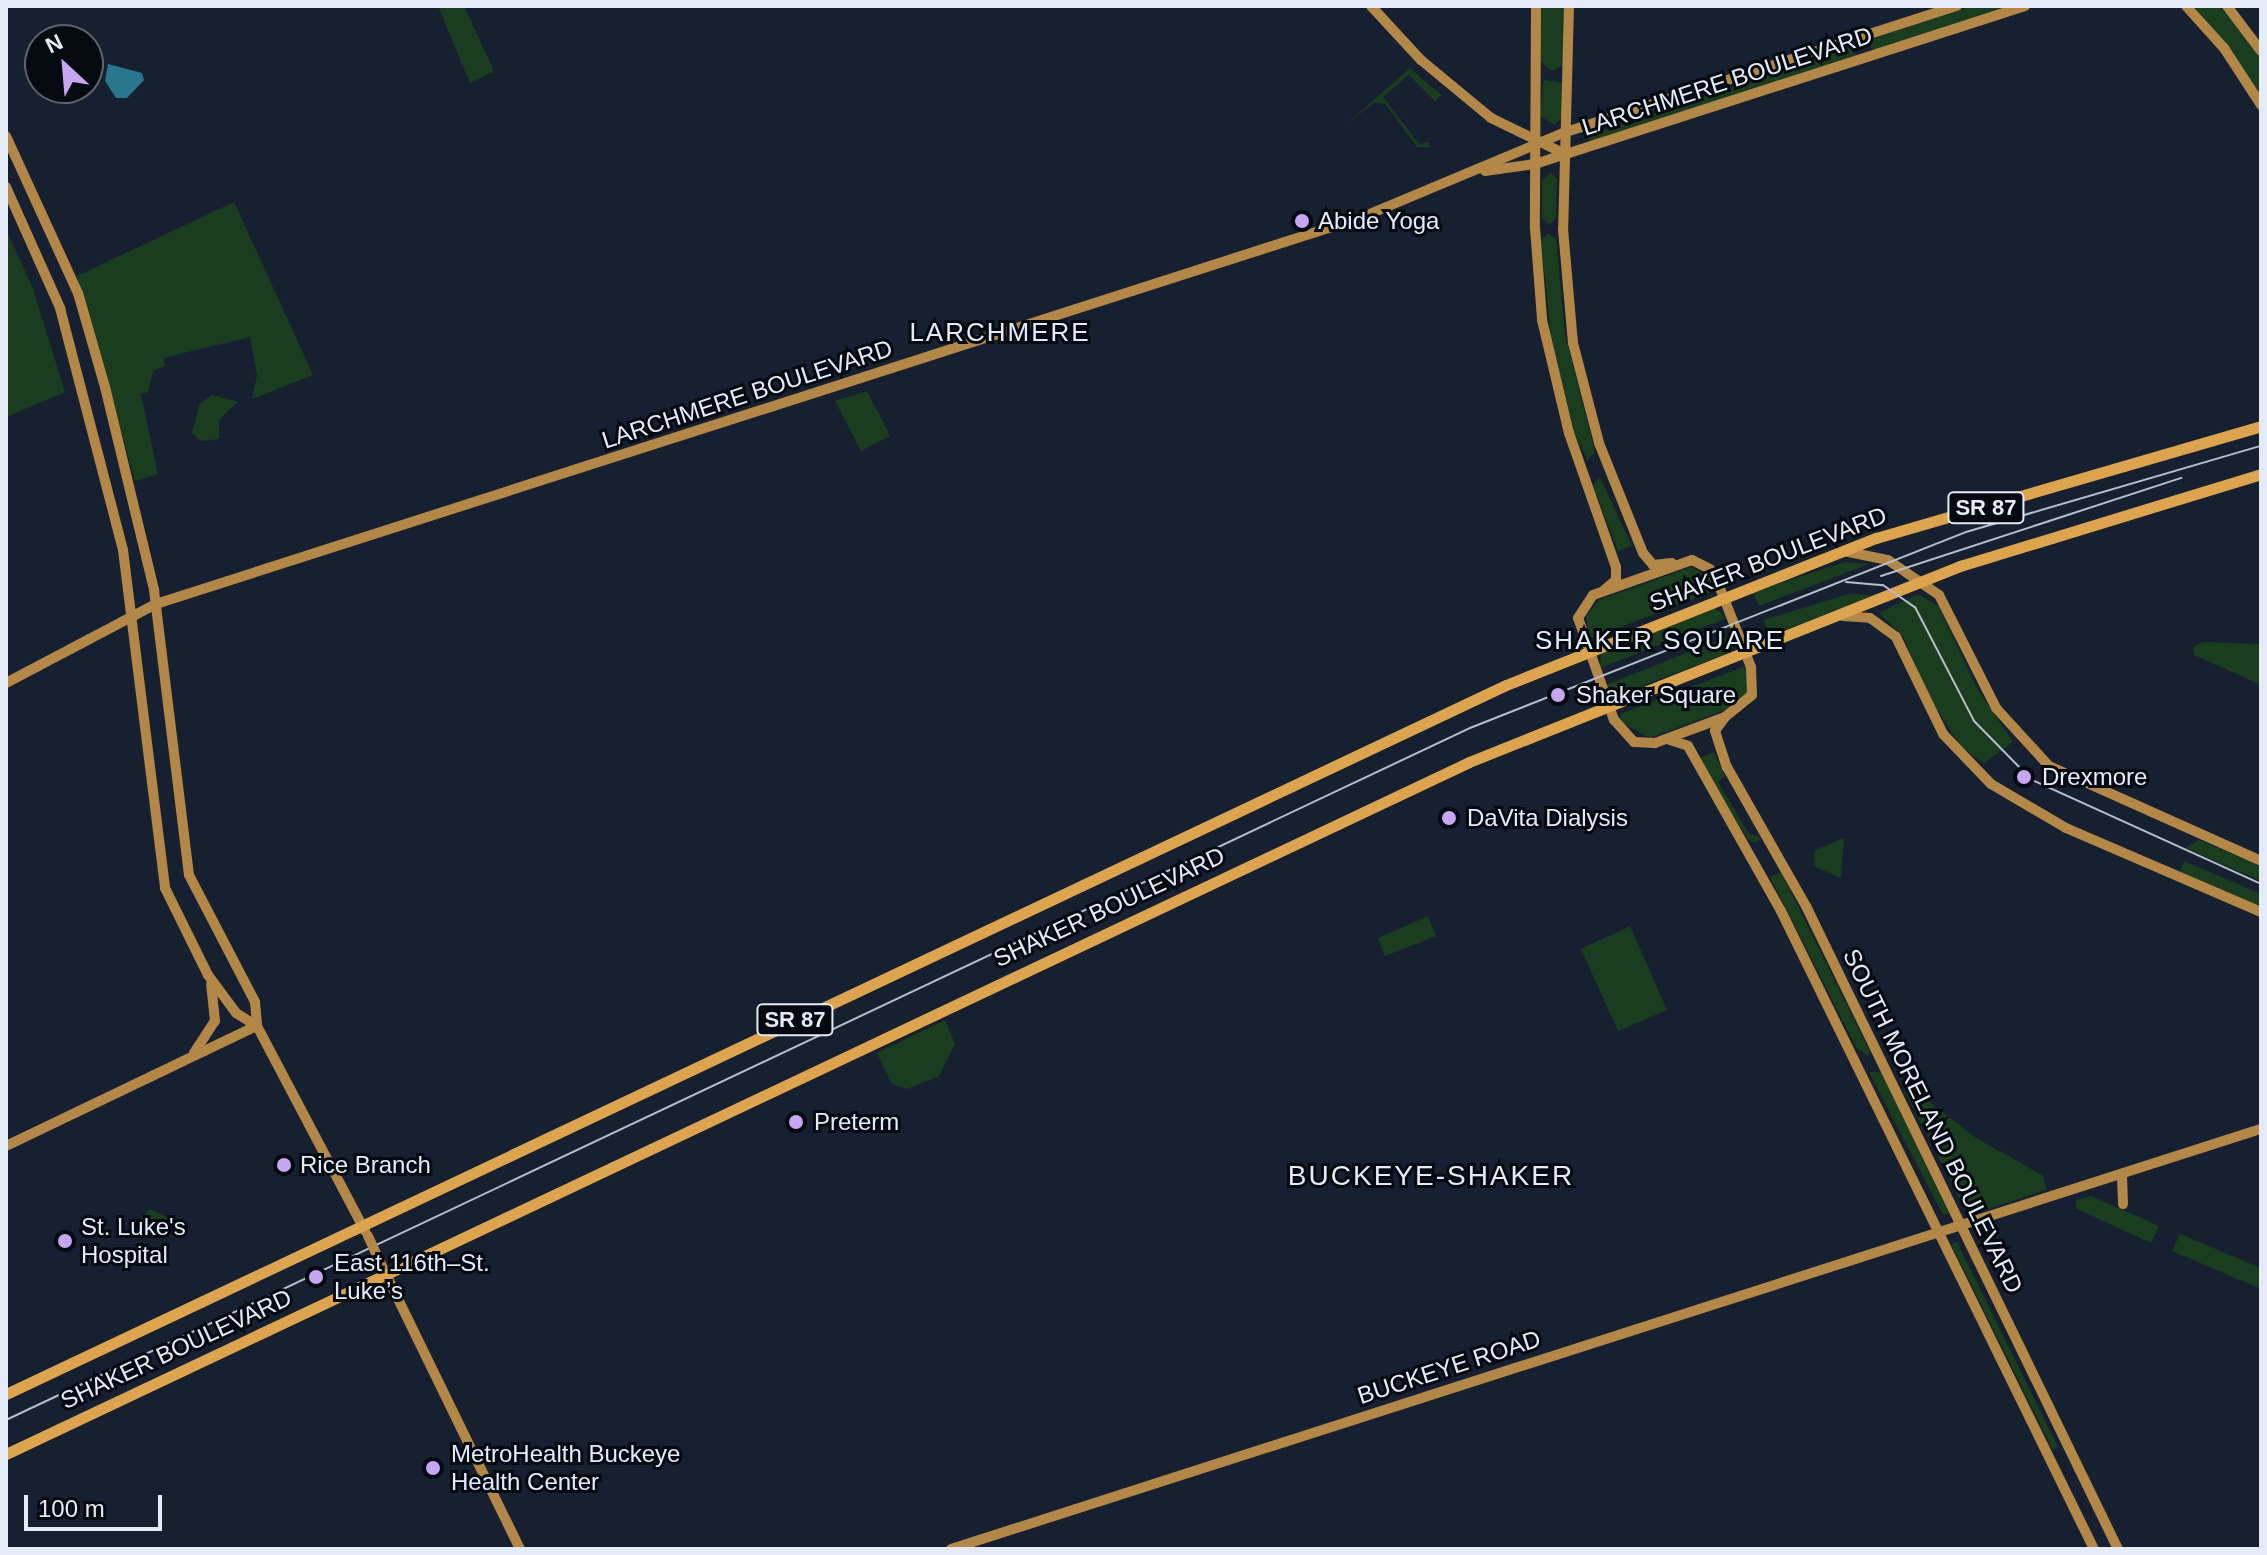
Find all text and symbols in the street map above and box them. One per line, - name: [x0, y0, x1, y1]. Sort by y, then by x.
- street label: LARCHMERE BOULEVARD: [1578, 20, 1876, 142]
- north arrow: [24, 24, 104, 104]
- text: N: [42, 29, 67, 58]
- place label: Abide Yoga: [1318, 207, 1440, 235]
- marker: Abide Yoga: [1293, 212, 1311, 230]
- district label: LARCHMERE: [909, 317, 1091, 349]
- street label: LARCHMERE BOULEVARD: [598, 333, 896, 455]
- road number: SR 87: [1946, 490, 2026, 526]
- street label: SHAKER BOULEVARD: [1645, 500, 1891, 618]
- district label: SHAKER SQUARE: [1535, 625, 1785, 657]
- place label: Shaker Square: [1576, 681, 1736, 709]
- marker: Shaker Square: [1547, 684, 1569, 706]
- place label: Drexmore: [2042, 763, 2147, 791]
- marker: Drexmore: [2013, 766, 2035, 788]
- place label: DaVita Dialysis: [1467, 804, 1628, 832]
- marker: DaVita Dialysis: [1438, 807, 1460, 829]
- street label: SHAKER BOULEVARD: [989, 841, 1229, 973]
- street label: SOUTH MORELAND BOULEVARD: [1837, 944, 2029, 1298]
- road number: SR 87: [755, 1002, 835, 1038]
- place label: Preterm: [814, 1108, 899, 1136]
- marker: Preterm: [785, 1111, 807, 1133]
- place label: Rice Branch: [300, 1151, 431, 1179]
- marker: Rice Branch: [275, 1156, 293, 1174]
- district label: BUCKEYE-SHAKER: [1288, 1159, 1574, 1193]
- place label: St. Luke's Hospital: [81, 1213, 186, 1269]
- marker: St. Luke's Hospital: [56, 1232, 74, 1250]
- place label: East 116th–St. Luke’s: [334, 1249, 490, 1305]
- marker: East 116th–St. Luke’s: [305, 1266, 327, 1288]
- street label: SHAKER BOULEVARD: [56, 1283, 296, 1415]
- street label: BUCKEYE ROAD: [1354, 1324, 1544, 1410]
- place label: MetroHealth Buckeye Health Center: [451, 1440, 680, 1496]
- marker: MetroHealth Buckeye Health Center: [422, 1457, 444, 1479]
- scale bar: [28, 1479, 166, 1529]
- text: 100 m: [38, 1495, 105, 1522]

